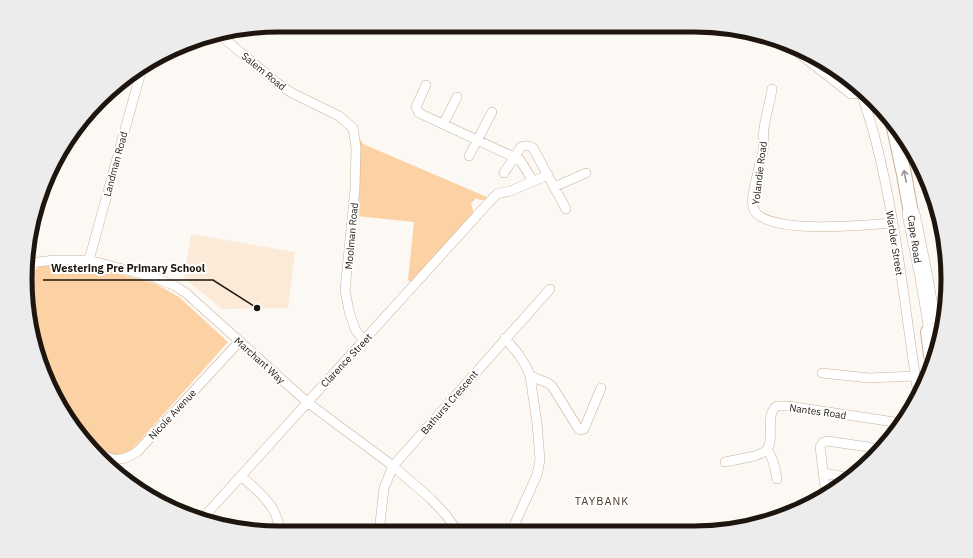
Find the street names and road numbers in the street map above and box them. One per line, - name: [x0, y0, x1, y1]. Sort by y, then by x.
- street label: Salem Road: [239, 50, 289, 93]
- street label: Landman Road: [101, 130, 130, 198]
- street label: Yolandie Road: [749, 141, 770, 206]
- street label: Moolman Road: [342, 202, 361, 270]
- street label: Warbler Street: [883, 210, 906, 277]
- street label: Cape Road: [905, 214, 924, 264]
- street label: Clarence Street: [318, 330, 375, 390]
- street label: Marchant Way: [232, 334, 288, 387]
- street label: Bathurst Crescent: [418, 367, 481, 437]
- street label: Nicole Avenue: [146, 386, 199, 442]
- street label: Nantes Road: [789, 401, 847, 422]

